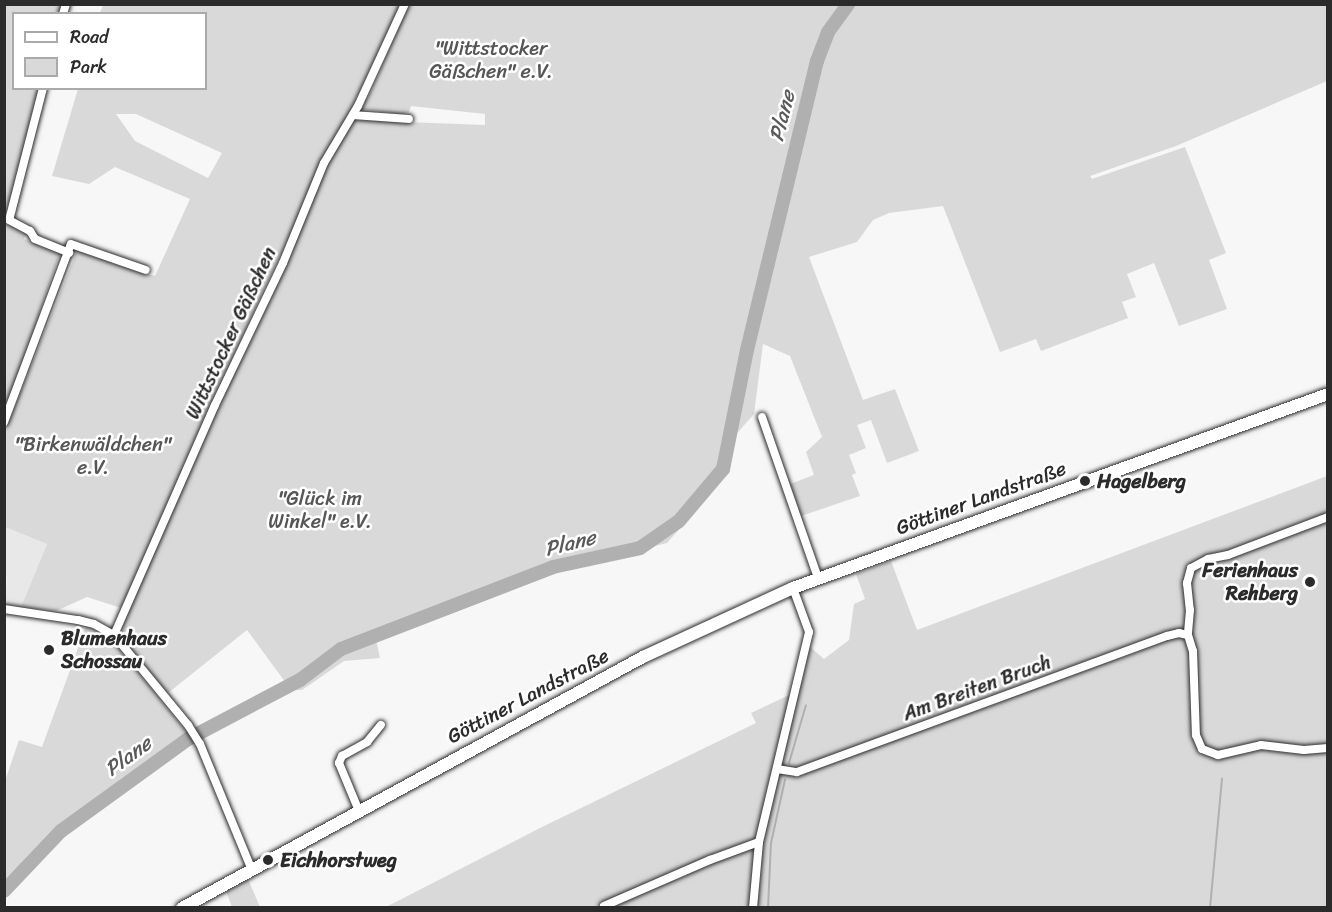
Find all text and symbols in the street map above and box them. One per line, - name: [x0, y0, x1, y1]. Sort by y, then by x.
- legend: [12, 12, 207, 90]
- text: Road: [70, 21, 109, 53]
- park label: "Wittstocker Gäßchen" e.V.: [429, 36, 553, 83]
- text: Park: [70, 51, 107, 83]
- water label: Plane: [764, 88, 800, 144]
- street label: Wittstocker Gäßchen: [181, 243, 281, 423]
- park label: "Birkenwäldchen" e.V.: [15, 432, 171, 479]
- street label: Göttiner Landstraße: [893, 456, 1069, 540]
- place label: Hagelberg: [1097, 469, 1186, 493]
- marker: Hagelberg: [1078, 474, 1092, 488]
- park label: "Glück im Winkel" e.V.: [268, 486, 372, 533]
- water label: Plane: [542, 525, 598, 561]
- place label: Ferienhaus Rehberg: [1202, 558, 1298, 605]
- marker: Ferienhaus Rehberg: [1303, 575, 1317, 589]
- place label: Blumenhaus Schossau: [61, 626, 167, 673]
- marker: Blumenhaus Schossau: [42, 643, 56, 657]
- street label: Göttiner Landstraße: [444, 644, 612, 748]
- street label: Am Breiten Bruch: [899, 650, 1055, 726]
- water label: Plane: [100, 731, 156, 781]
- place label: Eichhorstweg: [280, 848, 397, 872]
- marker: Eichhorstweg: [261, 853, 275, 867]

